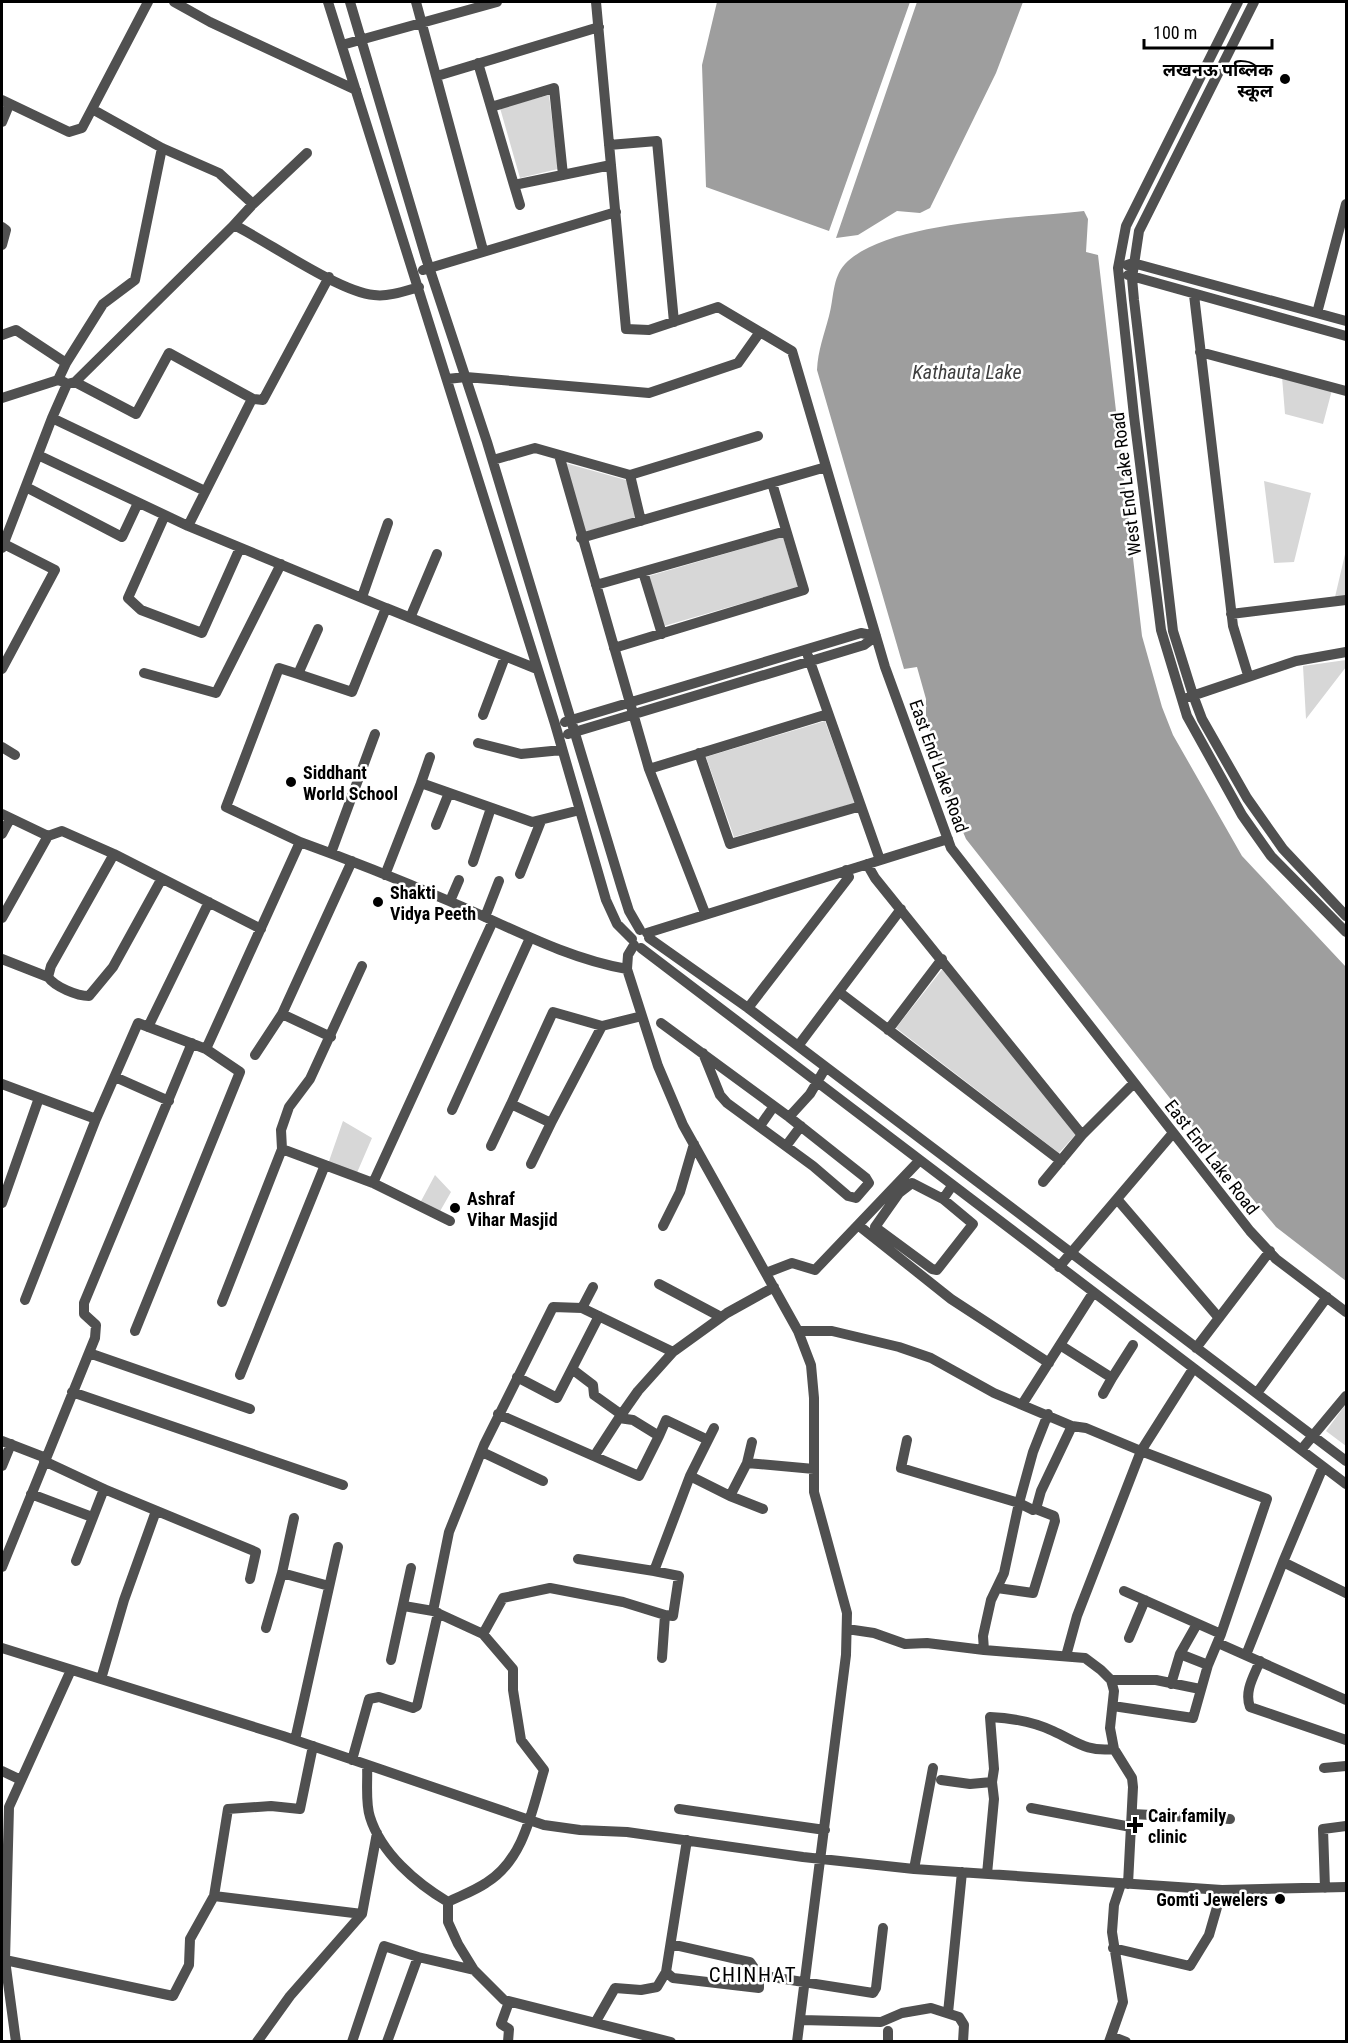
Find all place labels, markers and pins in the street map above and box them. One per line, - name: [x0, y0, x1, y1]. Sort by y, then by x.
- place label: लखनऊ पब्लिक स्कूल: [1163, 59, 1274, 103]
- marker: लखनऊ पब्लिक स्कूल: [1278, 72, 1292, 86]
- place label: Siddhant World School: [303, 762, 398, 804]
- marker: Siddhant World School: [284, 775, 298, 789]
- place label: Shakti Vidya Peeth: [390, 882, 476, 924]
- marker: Shakti Vidya Peeth: [371, 895, 385, 909]
- place label: Ashraf Vihar Masjid: [467, 1188, 558, 1230]
- marker: Ashraf Vihar Masjid: [448, 1201, 462, 1215]
- place label: Cair family clinic: [1148, 1805, 1226, 1847]
- marker: Cair family clinic: [1126, 1816, 1144, 1834]
- place label: Gomti Jewelers: [1156, 1889, 1268, 1910]
- marker: Gomti Jewelers: [1273, 1892, 1287, 1906]

